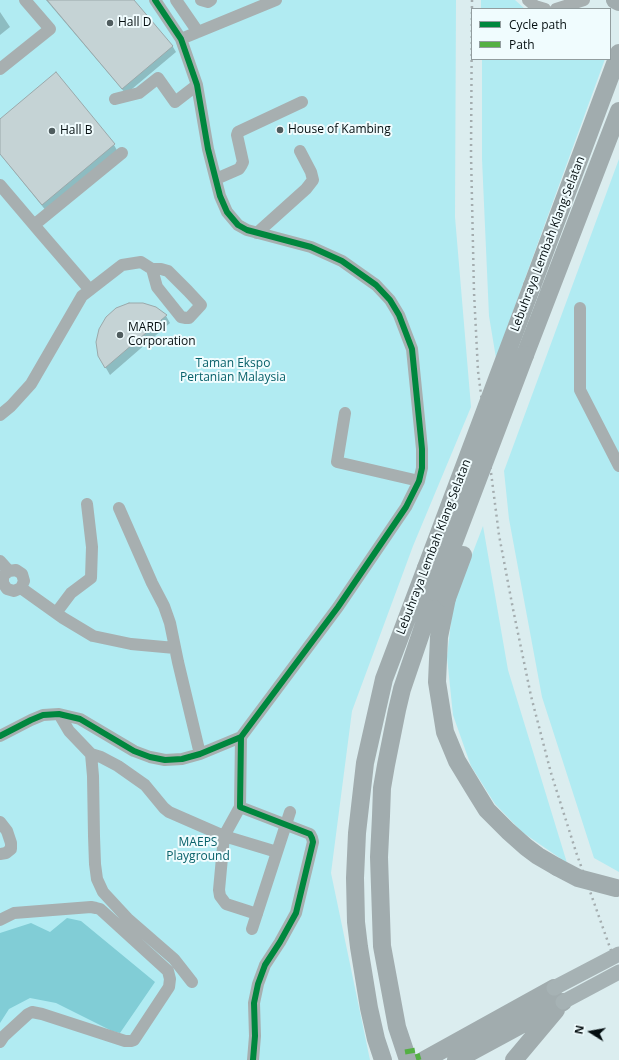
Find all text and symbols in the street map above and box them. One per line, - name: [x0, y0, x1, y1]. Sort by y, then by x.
- legend: [471, 8, 611, 60]
- place label: Hall D: [118, 16, 151, 30]
- text: Cycle path: [509, 16, 567, 33]
- marker: Hall D: [105, 18, 115, 28]
- text: Path: [509, 36, 535, 53]
- place label: House of Kambing: [288, 123, 391, 137]
- place label: Hall B: [60, 124, 92, 138]
- marker: House of Kambing: [275, 125, 285, 135]
- marker: Hall B: [47, 126, 57, 136]
- street label: Lebuhraya Lembah Klang Selatan: [508, 154, 588, 334]
- place label: MARDI Corporation: [128, 321, 196, 349]
- marker: MARDI Corporation: [115, 330, 125, 340]
- park label: Taman Ekspo Pertanian Malaysia: [180, 357, 286, 385]
- street label: Lebuhraya Lembah Klang Selatan: [394, 457, 474, 637]
- park label: MAEPS Playground: [166, 836, 230, 864]
- north arrow: [571, 1012, 611, 1052]
- text: N: [571, 1024, 587, 1035]

